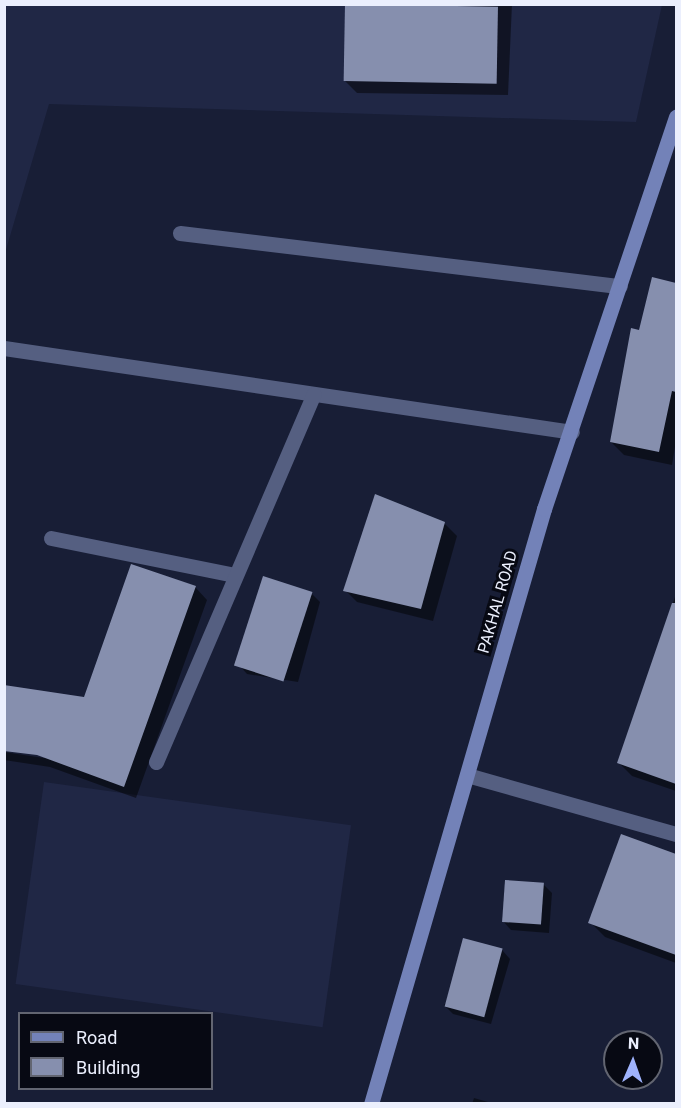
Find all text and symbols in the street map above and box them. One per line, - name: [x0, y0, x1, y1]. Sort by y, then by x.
- street label: PAKHAL ROAD: [474, 549, 522, 655]
- legend: [18, 1012, 213, 1090]
- text: Road: [76, 1027, 117, 1048]
- north arrow: [603, 1030, 663, 1090]
- text: N: [628, 1034, 640, 1053]
- text: Building: [76, 1057, 140, 1078]

